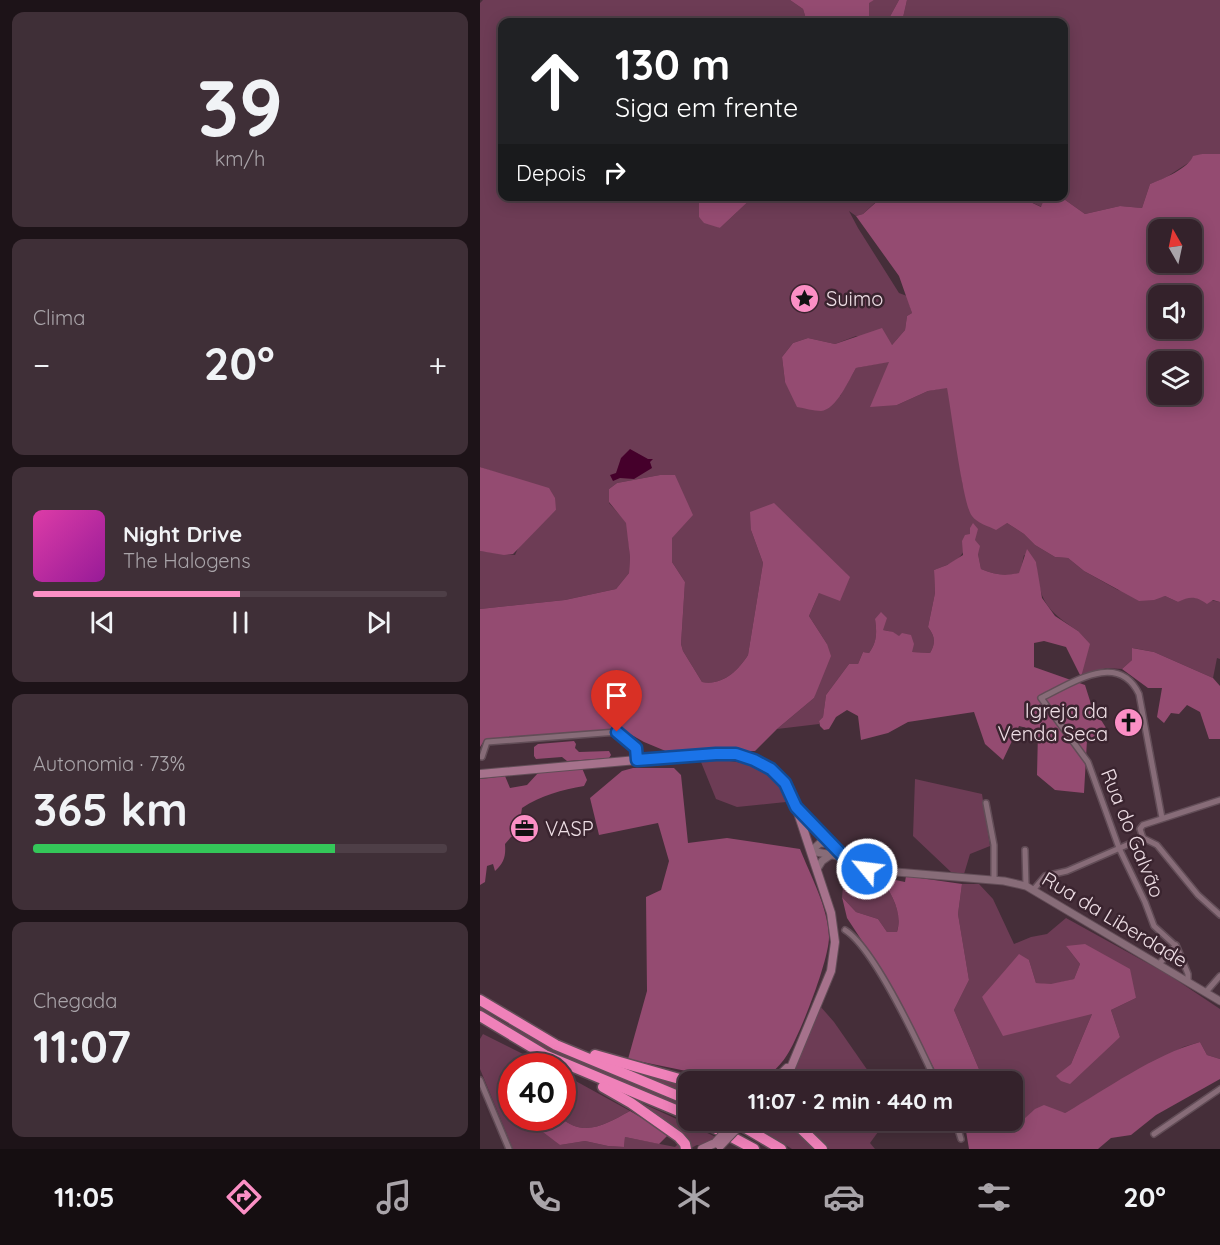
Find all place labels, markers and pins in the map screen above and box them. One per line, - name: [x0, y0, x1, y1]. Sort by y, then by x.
- place icon: Suimo: [789, 282, 821, 314]
- place label: Suimo: [826, 286, 883, 311]
- pin: [591, 670, 642, 732]
- place label: Igreja da Venda Seca: [998, 698, 1108, 746]
- church icon: Igreja da Venda Seca: [1113, 706, 1145, 738]
- office icon: VASP: [508, 812, 540, 844]
- place label: VASP: [545, 816, 594, 841]

